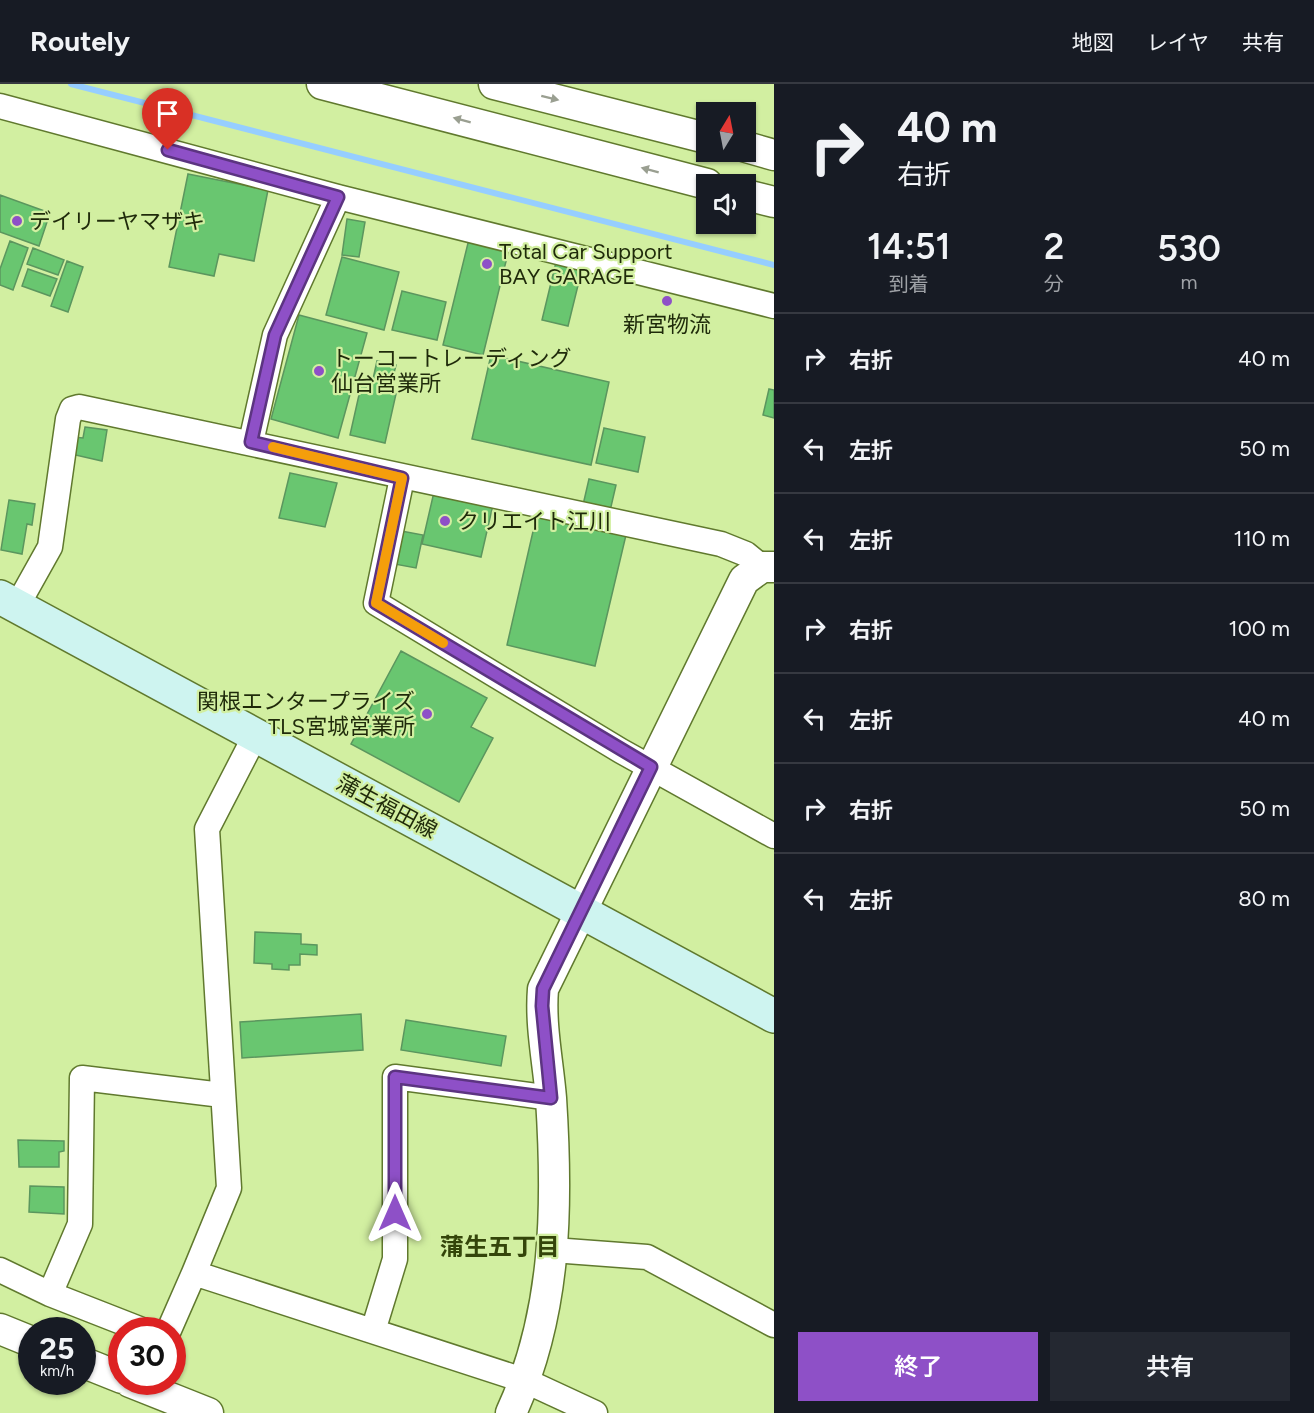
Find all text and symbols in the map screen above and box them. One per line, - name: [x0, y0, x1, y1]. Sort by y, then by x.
- text: Routely: [30, 24, 130, 58]
- text: 地図: [1072, 30, 1114, 55]
- text: レイヤ: [1147, 30, 1209, 55]
- text: 共有: [1242, 30, 1284, 55]
- pin: [142, 88, 193, 150]
- one-way arrow: [541, 94, 560, 104]
- icon: arrive: [151, 97, 184, 130]
- north arrow: [696, 102, 756, 162]
- map controls: [696, 102, 756, 234]
- text: 40 m: [897, 102, 997, 153]
- icon: right: [798, 108, 876, 186]
- one-way arrow: [453, 115, 471, 125]
- text: 右折: [897, 158, 951, 191]
- one-way arrow: [641, 164, 659, 174]
- button: sound: [696, 174, 756, 234]
- place label: デイリーヤマザキ: [29, 208, 205, 235]
- marker: デイリーヤマザキ: [10, 214, 24, 228]
- text: 14:51: [867, 225, 951, 268]
- text: 2: [1044, 225, 1064, 268]
- text: 530: [1157, 227, 1221, 270]
- place label: Total Car Support BAY GARAGE: [499, 238, 673, 290]
- marker: Total Car Support BAY GARAGE: [480, 257, 494, 271]
- text: m: [1181, 270, 1198, 294]
- text: 到着: [889, 272, 929, 296]
- text: 分: [1044, 272, 1064, 296]
- marker: 新宮物流: [660, 294, 674, 308]
- place label: 新宮物流: [623, 311, 711, 338]
- icon: right: [798, 342, 831, 375]
- place label: トーコートレーディング 仙台営業所: [331, 345, 571, 397]
- text: 40 m: [1238, 345, 1290, 372]
- text: 右折: [849, 347, 893, 374]
- marker: トーコートレーディング 仙台営業所: [312, 364, 326, 378]
- icon: left: [798, 432, 831, 465]
- text: 50 m: [1239, 435, 1290, 462]
- text: 左折: [849, 437, 893, 464]
- place label: クリエイト江川: [457, 508, 611, 535]
- marker: クリエイト江川: [438, 514, 452, 528]
- icon: left: [798, 522, 831, 555]
- text: 110 m: [1234, 525, 1290, 552]
- text: 左折: [849, 527, 893, 554]
- icon: right: [798, 612, 831, 645]
- text: 100 m: [1229, 615, 1290, 642]
- text: 右折: [849, 617, 893, 644]
- place label: 関根エンタープライズ TLS宮城営業所: [197, 688, 415, 740]
- icon: left: [798, 702, 831, 735]
- text: 40 m: [1238, 705, 1290, 732]
- marker: 関根エンタープライズ TLS宮城営業所: [420, 707, 434, 721]
- text: 左折: [849, 707, 893, 734]
- street label: 蒲生福田線: [332, 769, 442, 844]
- icon: right: [798, 792, 831, 825]
- text: 50 m: [1239, 795, 1290, 822]
- text: 右折: [849, 797, 893, 824]
- icon: left: [798, 882, 831, 915]
- text: 80 m: [1238, 885, 1290, 912]
- text: 左折: [849, 887, 893, 914]
- position arrow: [363, 1181, 427, 1245]
- district label: 蒲生五丁目: [440, 1232, 560, 1261]
- speed limit sign: 30: [108, 1317, 186, 1395]
- text: 25: [40, 1330, 74, 1367]
- button: 終了: [798, 1332, 1038, 1401]
- button: 共有: [1050, 1332, 1290, 1401]
- text: km/h: [40, 1362, 74, 1380]

